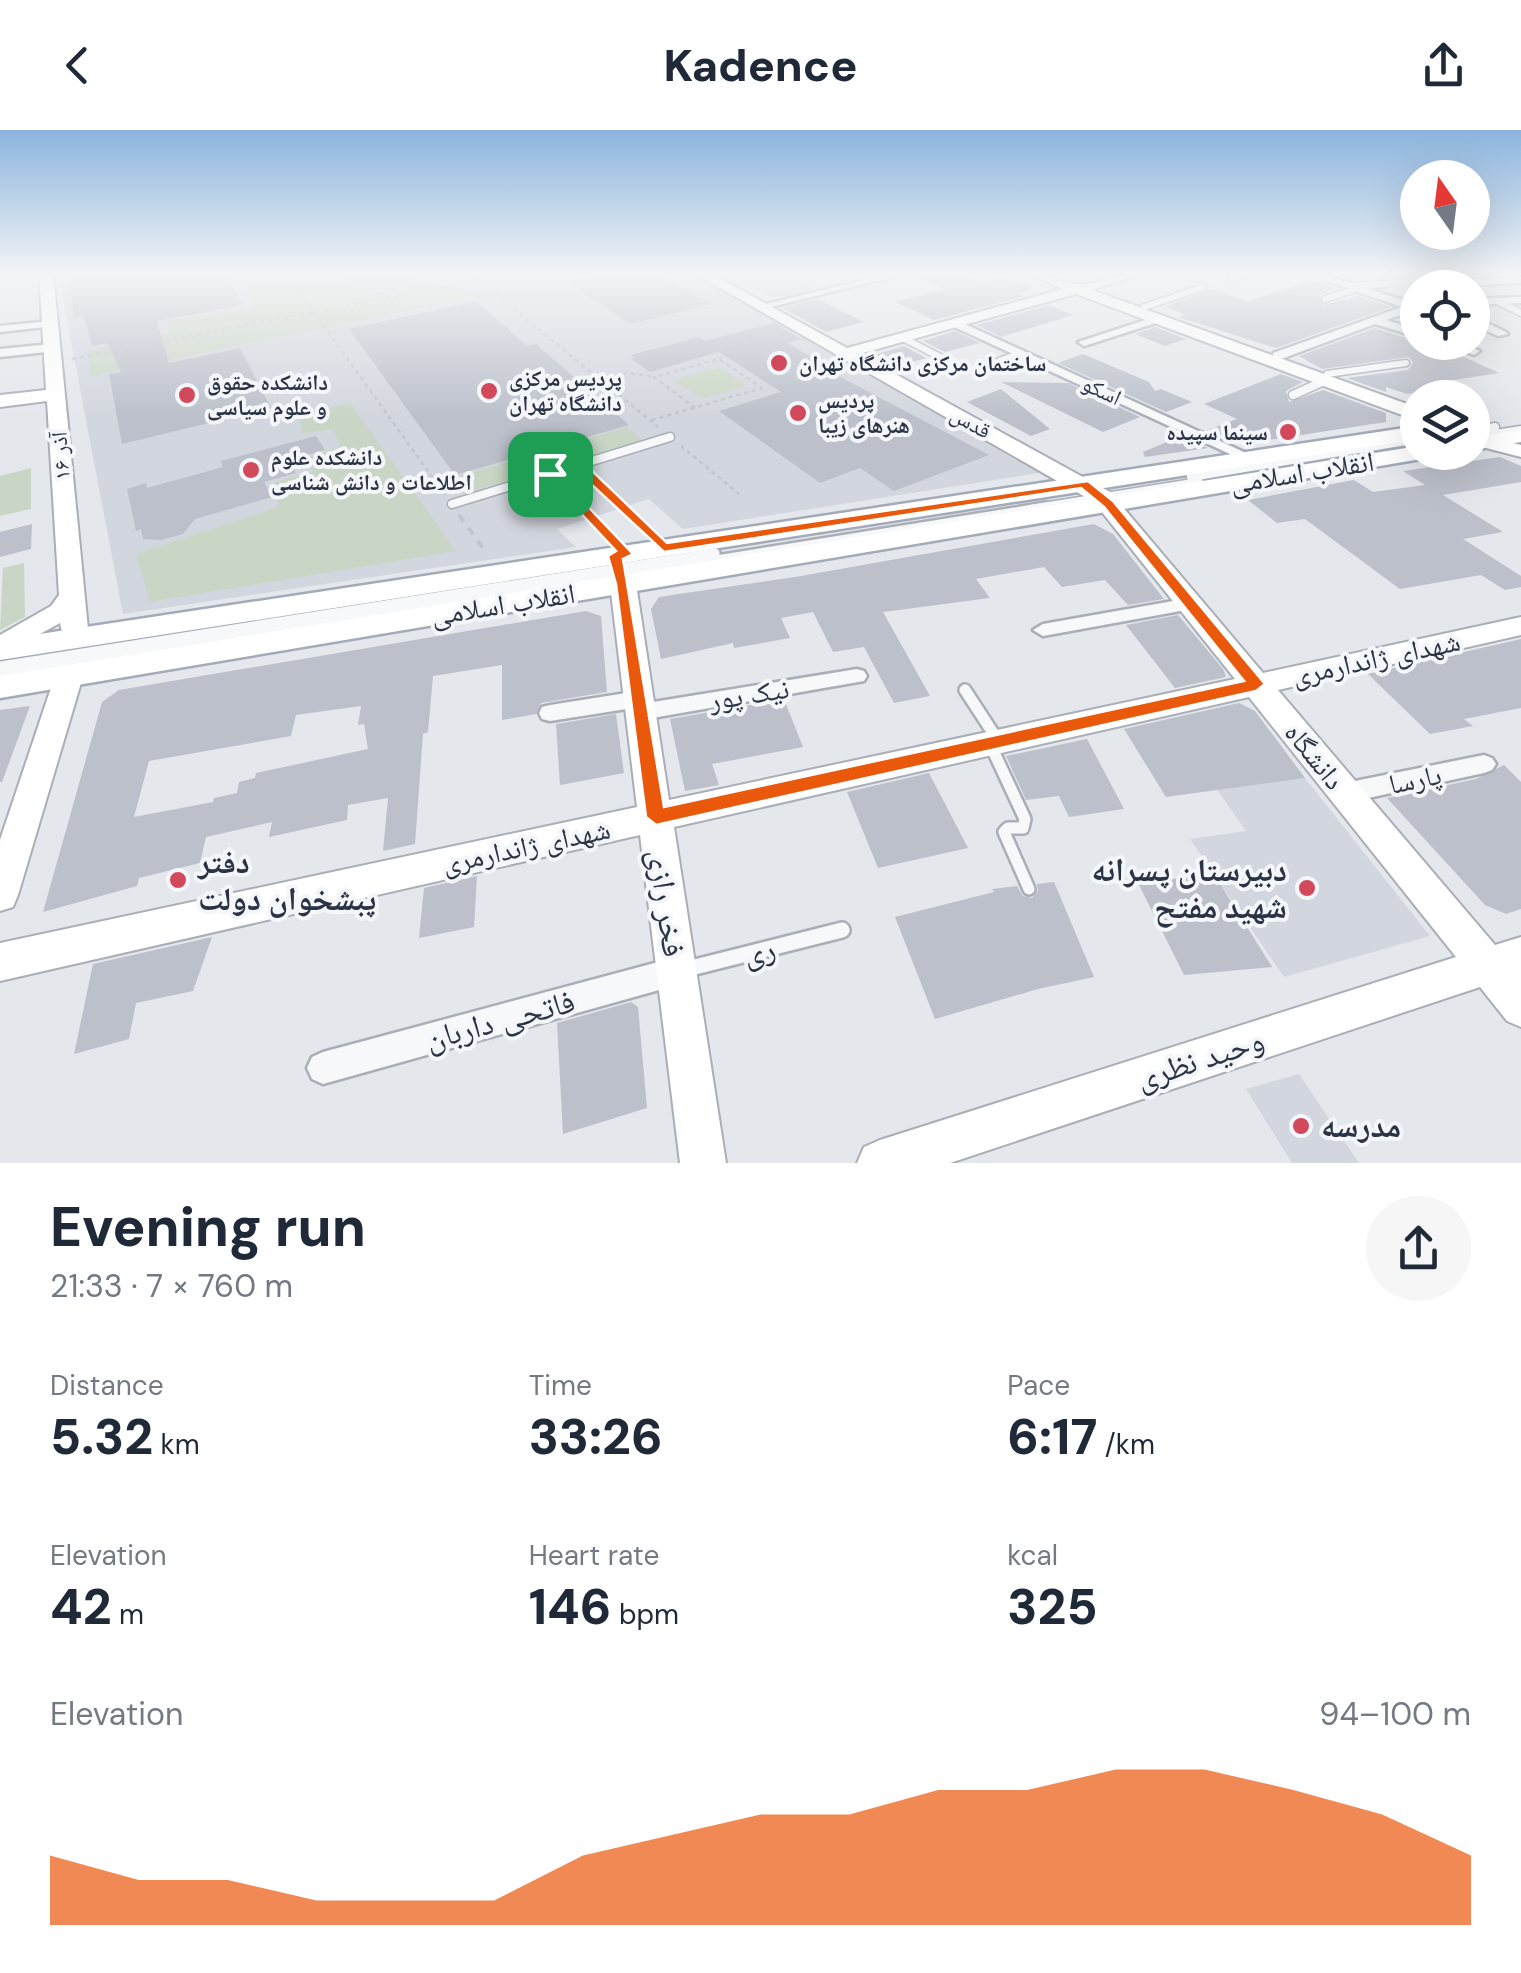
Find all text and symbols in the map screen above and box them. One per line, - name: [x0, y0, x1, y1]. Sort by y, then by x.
- text: Kadence: [664, 36, 857, 95]
- icon: back: [50, 38, 105, 93]
- icon: share: [1416, 38, 1471, 93]
- north arrow: [1400, 160, 1490, 250]
- map controls: [1400, 160, 1490, 470]
- button: locate: [1400, 270, 1490, 360]
- place label: ساختمان مرکزی دانشگاه تهران: [799, 349, 1046, 378]
- marker: ساختمان مرکزی دانشگاه تهران: [768, 352, 790, 374]
- place label: پردیس مرکزی دانشگاه‌ تهران: [509, 364, 622, 418]
- place label: دانشکده حقوق و علوم سیاسی: [207, 368, 328, 423]
- street label: اسکو: [1077, 369, 1126, 412]
- marker: پردیس مرکزی دانشگاه‌ تهران: [478, 380, 500, 402]
- button: layers: [1400, 380, 1490, 470]
- marker: دانشکده حقوق و علوم سیاسی: [176, 384, 198, 406]
- place label: پردیس هنرهای زیبا: [818, 386, 910, 440]
- street label: قدس: [945, 400, 996, 445]
- marker: پردیس هنرهای زیبا: [787, 402, 809, 424]
- place label: سینما سپیده: [1166, 418, 1268, 447]
- marker: سینما سپیده: [1277, 421, 1299, 443]
- street label: ۱۶ آذر: [44, 430, 77, 481]
- pin: [508, 432, 593, 517]
- place label: دانشکده علوم اطلاعات و دانش شناسی: [271, 443, 472, 497]
- street label: انقلاب اسلامی: [1227, 443, 1377, 502]
- icon: arrive: [523, 447, 578, 502]
- marker: دانشکده علوم اطلاعات و دانش شناسی: [240, 459, 262, 481]
- street label: انقلاب اسلامی: [428, 575, 578, 634]
- street label: شهدای ژاندارمری: [1289, 623, 1464, 694]
- street label: نیک پور: [705, 670, 792, 719]
- street label: دانشگاه: [1276, 715, 1353, 797]
- street label: پارسا: [1385, 756, 1445, 803]
- street label: شهدای ژاندارمری: [439, 811, 614, 882]
- place label: دفتر پبشخوان دولت: [196, 841, 376, 920]
- street label: فخر رازی: [639, 846, 695, 960]
- place label: دبیرستان پسرانه شهید مفتح: [1091, 849, 1287, 928]
- marker: دفتر پبشخوان دولت: [167, 869, 189, 891]
- marker: دبیرستان پسرانه شهید مفتح: [1296, 877, 1318, 899]
- street label: ری: [738, 927, 780, 975]
- street label: فاتحی داربان: [421, 980, 579, 1060]
- street label: وحید نظری: [1131, 1019, 1269, 1099]
- place label: مدرسه: [1321, 1105, 1401, 1147]
- marker: مدرسه: [1290, 1115, 1312, 1137]
- text: Evening run: [50, 1191, 366, 1263]
- button: share: [1366, 1196, 1471, 1301]
- text: 21:33 · 7 × 760 m: [50, 1265, 293, 1307]
- text: Distance: [50, 1367, 164, 1404]
- text: Time: [529, 1367, 592, 1404]
- text: Pace: [1007, 1367, 1070, 1404]
- text: 5.32: [50, 1404, 153, 1470]
- text: 33:26: [529, 1404, 663, 1470]
- text: 6:17: [1007, 1404, 1097, 1470]
- text: km: [153, 1426, 200, 1463]
- text: /km: [1097, 1426, 1155, 1463]
- text: Elevation: [50, 1537, 167, 1574]
- text: Heart rate: [529, 1537, 659, 1574]
- text: kcal: [1007, 1537, 1058, 1574]
- text: 42: [50, 1574, 112, 1640]
- text: 146: [529, 1574, 612, 1640]
- text: 325: [1007, 1574, 1098, 1640]
- text: m: [112, 1596, 144, 1633]
- text: bpm: [612, 1596, 679, 1633]
- text: Elevation: [50, 1693, 183, 1735]
- text: 94–100 m: [1319, 1693, 1471, 1735]

